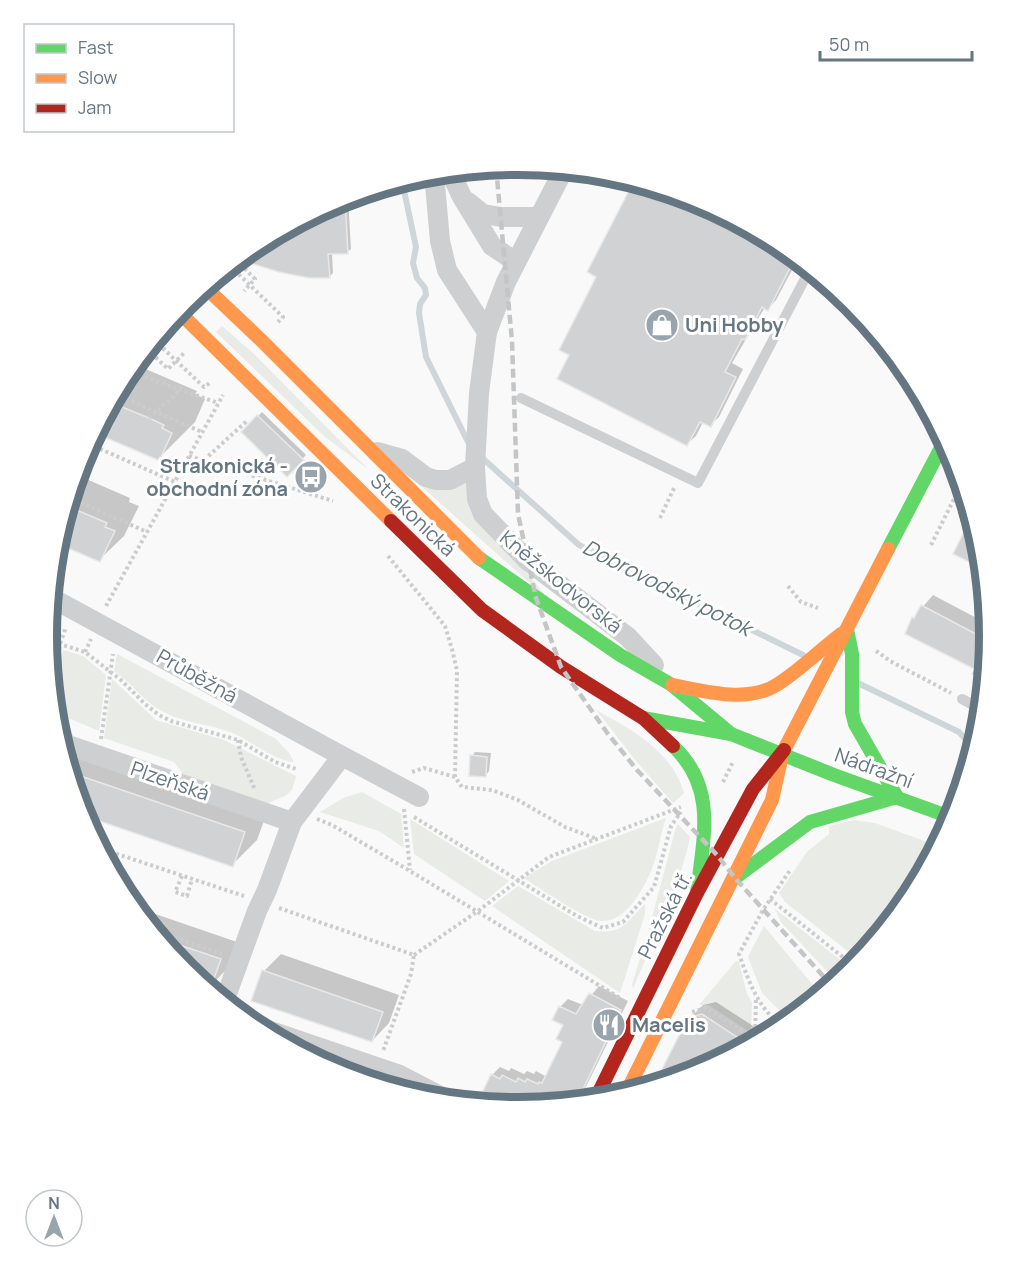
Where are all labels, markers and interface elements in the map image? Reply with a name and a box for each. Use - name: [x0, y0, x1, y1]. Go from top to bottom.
- legend: [24, 24, 234, 132]
- scale bar: [820, 24, 972, 62]
- text: 50 m: [829, 32, 869, 56]
- text: Fast: [78, 35, 113, 59]
- text: Slow: [78, 65, 118, 89]
- text: Jam: [78, 95, 112, 119]
- shop icon: Uni Hobby: [644, 307, 680, 343]
- place label: Uni Hobby: [685, 311, 784, 338]
- place label: Strakonická - obchodní zóna: [146, 452, 288, 502]
- bus stop icon: Strakonická - obchodní zóna: [293, 459, 329, 495]
- street label: Strakonická: [365, 467, 462, 562]
- street label: Kněžskodvorská: [495, 524, 628, 639]
- water label: Dobrovodský potok: [578, 532, 759, 643]
- street label: Průběžná: [152, 642, 242, 709]
- street label: Nádražní: [831, 741, 917, 794]
- street label: Plzeňská: [127, 754, 213, 807]
- street label: Pražská tř.: [631, 866, 698, 963]
- restaurant icon: Macelis: [591, 1007, 627, 1043]
- place label: Macelis: [632, 1011, 706, 1038]
- north arrow: [24, 1188, 84, 1248]
- text: N: [48, 1192, 60, 1214]

